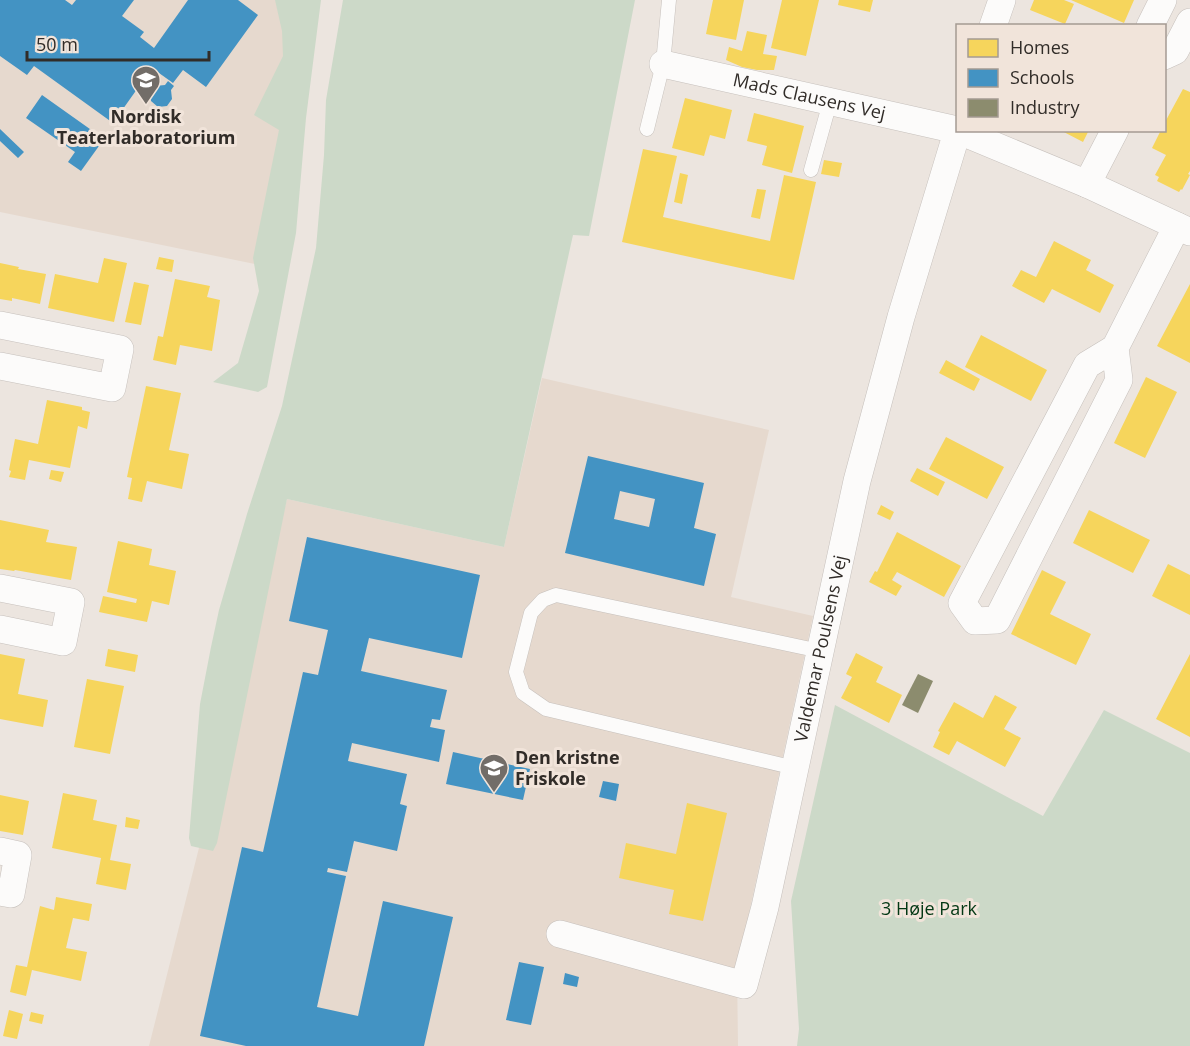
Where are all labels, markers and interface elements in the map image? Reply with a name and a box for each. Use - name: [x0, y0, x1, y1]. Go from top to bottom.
- scale bar: [27, 24, 208, 62]
- legend: [956, 24, 1166, 132]
- text: 50 m: [36, 32, 78, 56]
- text: Homes: [1010, 35, 1069, 59]
- school or university icon: Nordisk Teaterlaboratorium: [130, 64, 162, 106]
- text: Schools: [1010, 65, 1074, 89]
- street label: Mads Clausens Vej: [731, 67, 888, 125]
- text: Industry: [1010, 95, 1080, 119]
- place label: Nordisk Teaterlaboratorium: [57, 104, 235, 149]
- street label: Valdemar Poulsens Vej: [788, 553, 852, 744]
- place label: Den kristne Friskole: [515, 745, 620, 790]
- school or university icon: Den kristne Friskole: [478, 752, 510, 794]
- park label: 3 Høje Park: [881, 896, 978, 920]

